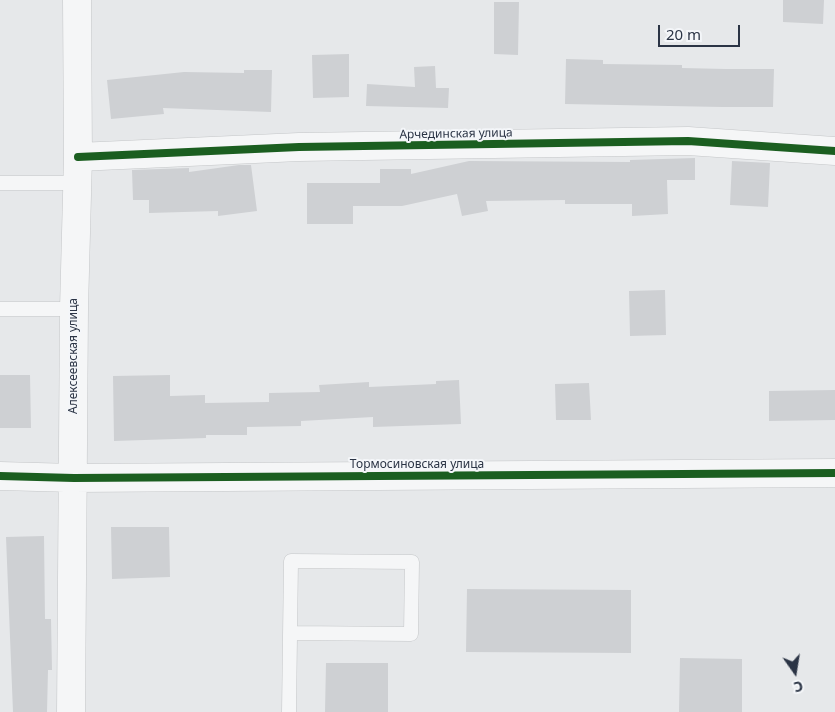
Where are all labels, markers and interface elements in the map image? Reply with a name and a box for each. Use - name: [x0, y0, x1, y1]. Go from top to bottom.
- scale bar: [660, 15, 742, 47]
- text: 20 m: [666, 24, 701, 44]
- street label: Арчединская улица: [399, 126, 513, 142]
- street label: Алексеевская улица: [67, 298, 81, 414]
- street label: Тормосиновская улица: [350, 458, 484, 472]
- north arrow: [770, 647, 820, 697]
- text: С: [792, 677, 805, 697]

